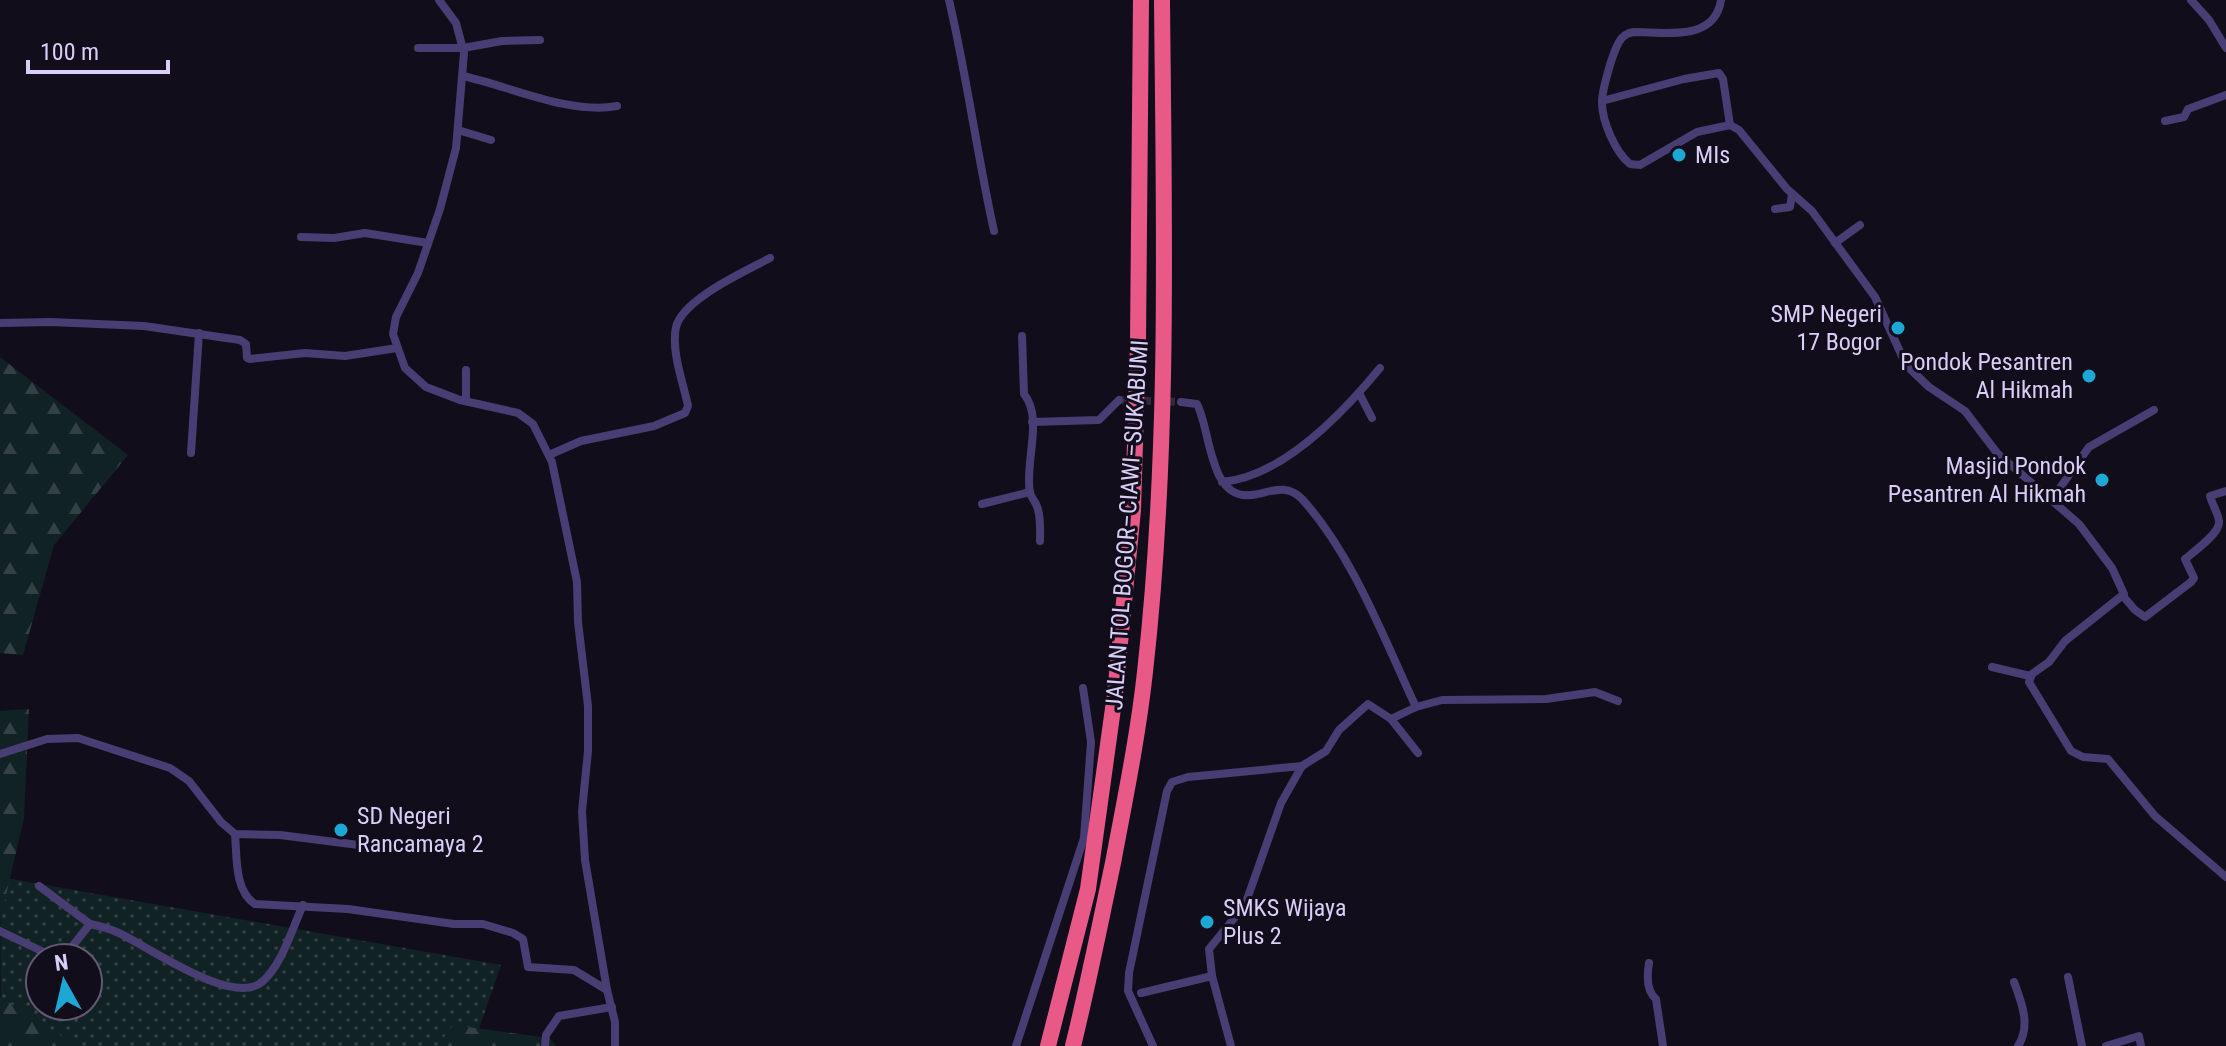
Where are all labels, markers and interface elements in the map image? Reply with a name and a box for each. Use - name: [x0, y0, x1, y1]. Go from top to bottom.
- scale bar: [28, 24, 168, 74]
- text: 100 m: [40, 38, 99, 66]
- place label: MIs: [1695, 141, 1730, 169]
- marker: MIs: [1670, 146, 1688, 164]
- place label: SMP Negeri 17 Bogor: [1771, 300, 1882, 356]
- marker: SMP Negeri 17 Bogor: [1889, 319, 1907, 337]
- street label: JALAN TOL BOGOR–CIAWI–SUKABUMI: [1100, 339, 1154, 711]
- place label: Pondok Pesantren Al Hikmah: [1900, 348, 2073, 404]
- marker: Pondok Pesantren Al Hikmah: [2080, 367, 2098, 385]
- place label: Masjid Pondok Pesantren Al Hikmah: [1888, 452, 2086, 508]
- marker: Masjid Pondok Pesantren Al Hikmah: [2093, 471, 2111, 489]
- place label: SD Negeri Rancamaya 2: [357, 802, 484, 858]
- marker: SD Negeri Rancamaya 2: [332, 821, 350, 839]
- place label: SMKS Wijaya Plus 2: [1223, 894, 1346, 950]
- marker: SMKS Wijaya Plus 2: [1198, 913, 1216, 931]
- north arrow: [24, 942, 104, 1022]
- text: N: [53, 949, 70, 976]

